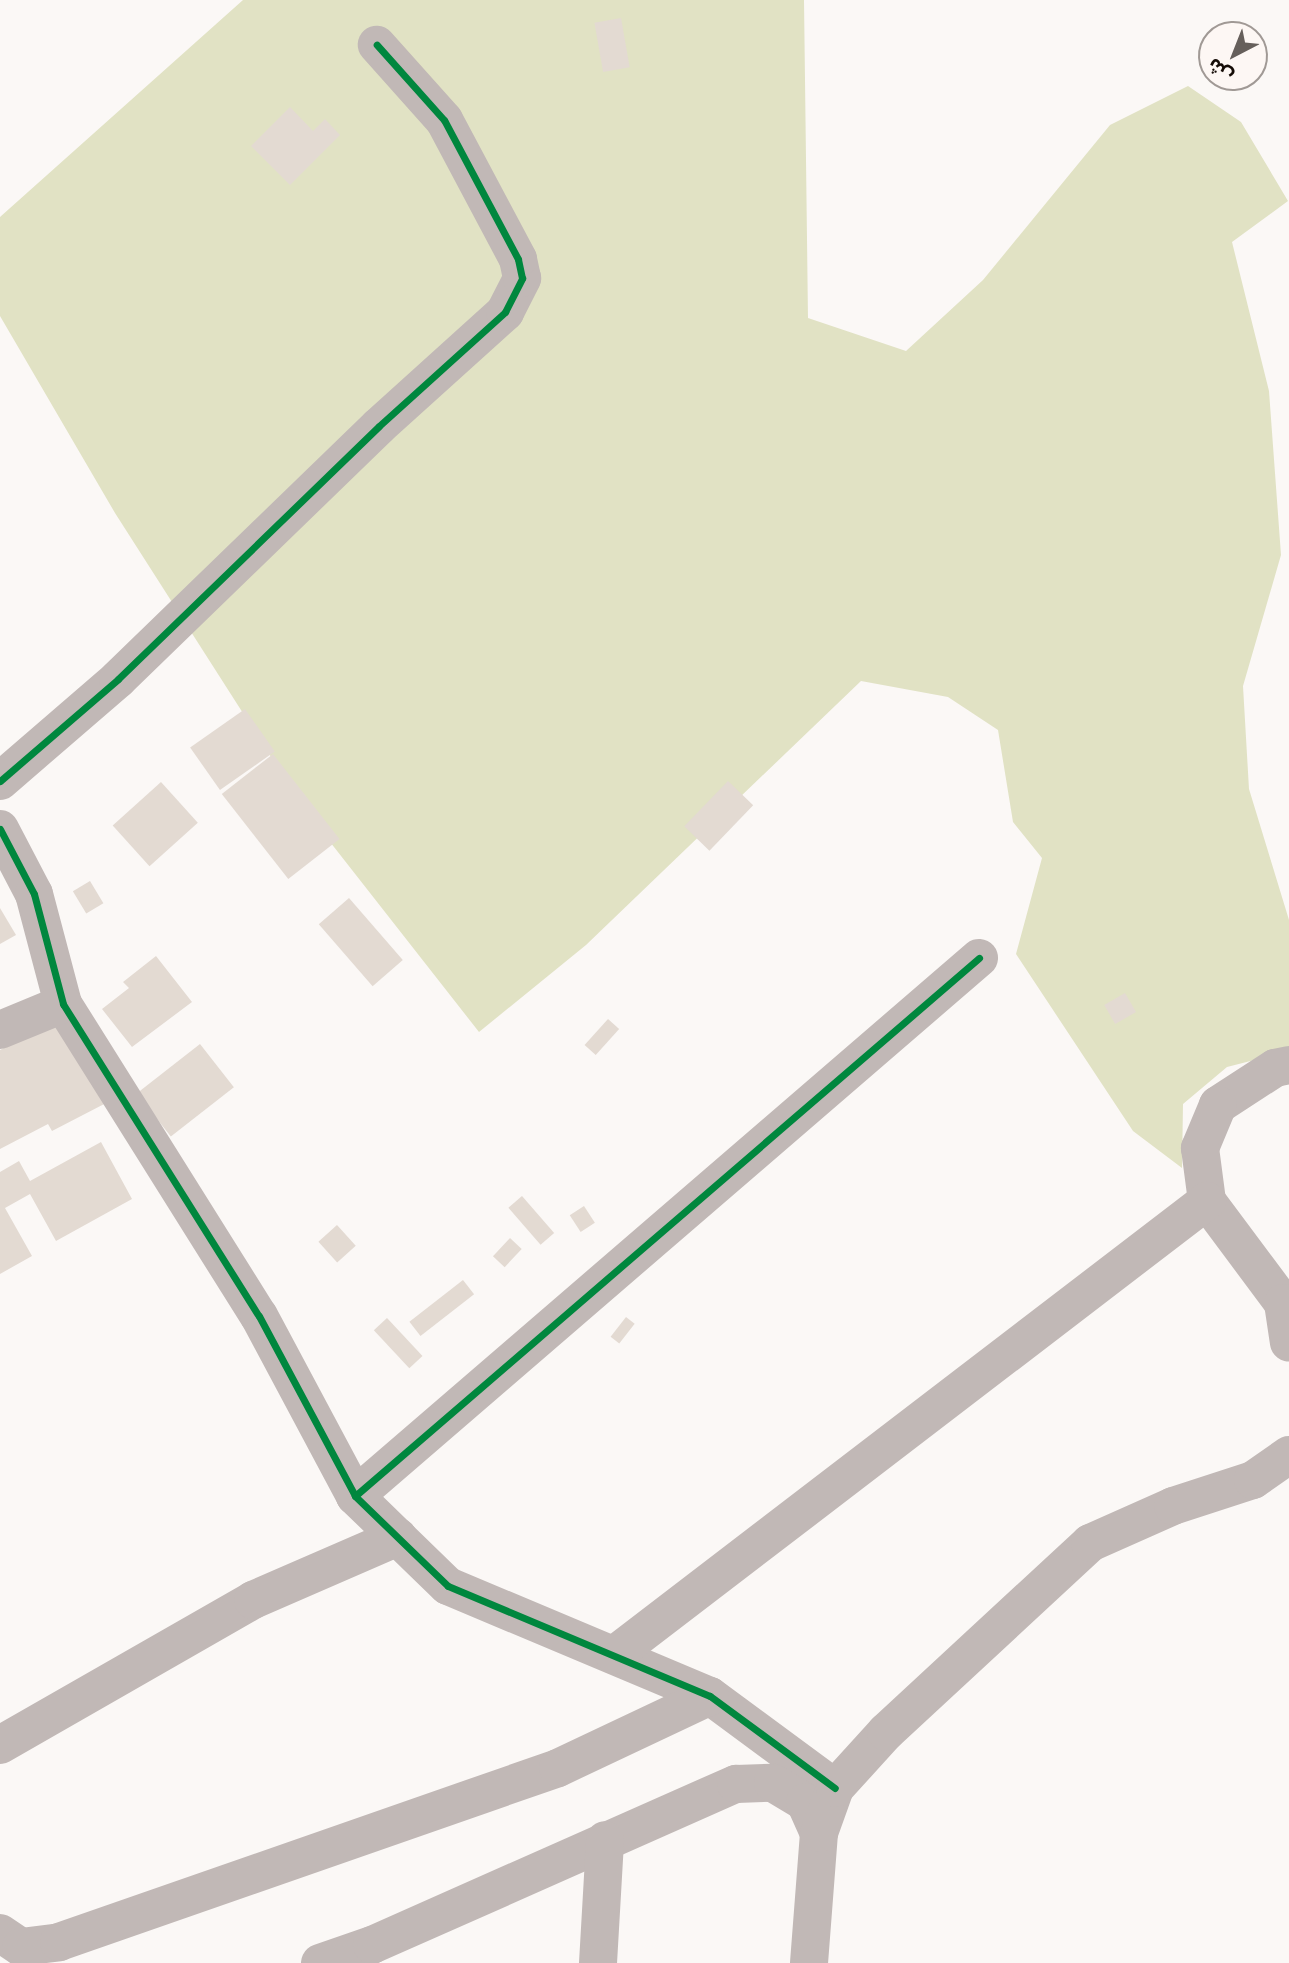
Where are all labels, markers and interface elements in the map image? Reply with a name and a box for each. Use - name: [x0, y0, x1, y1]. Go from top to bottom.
- north arrow: [1198, 21, 1268, 91]
- text: ش: [1203, 53, 1237, 88]

